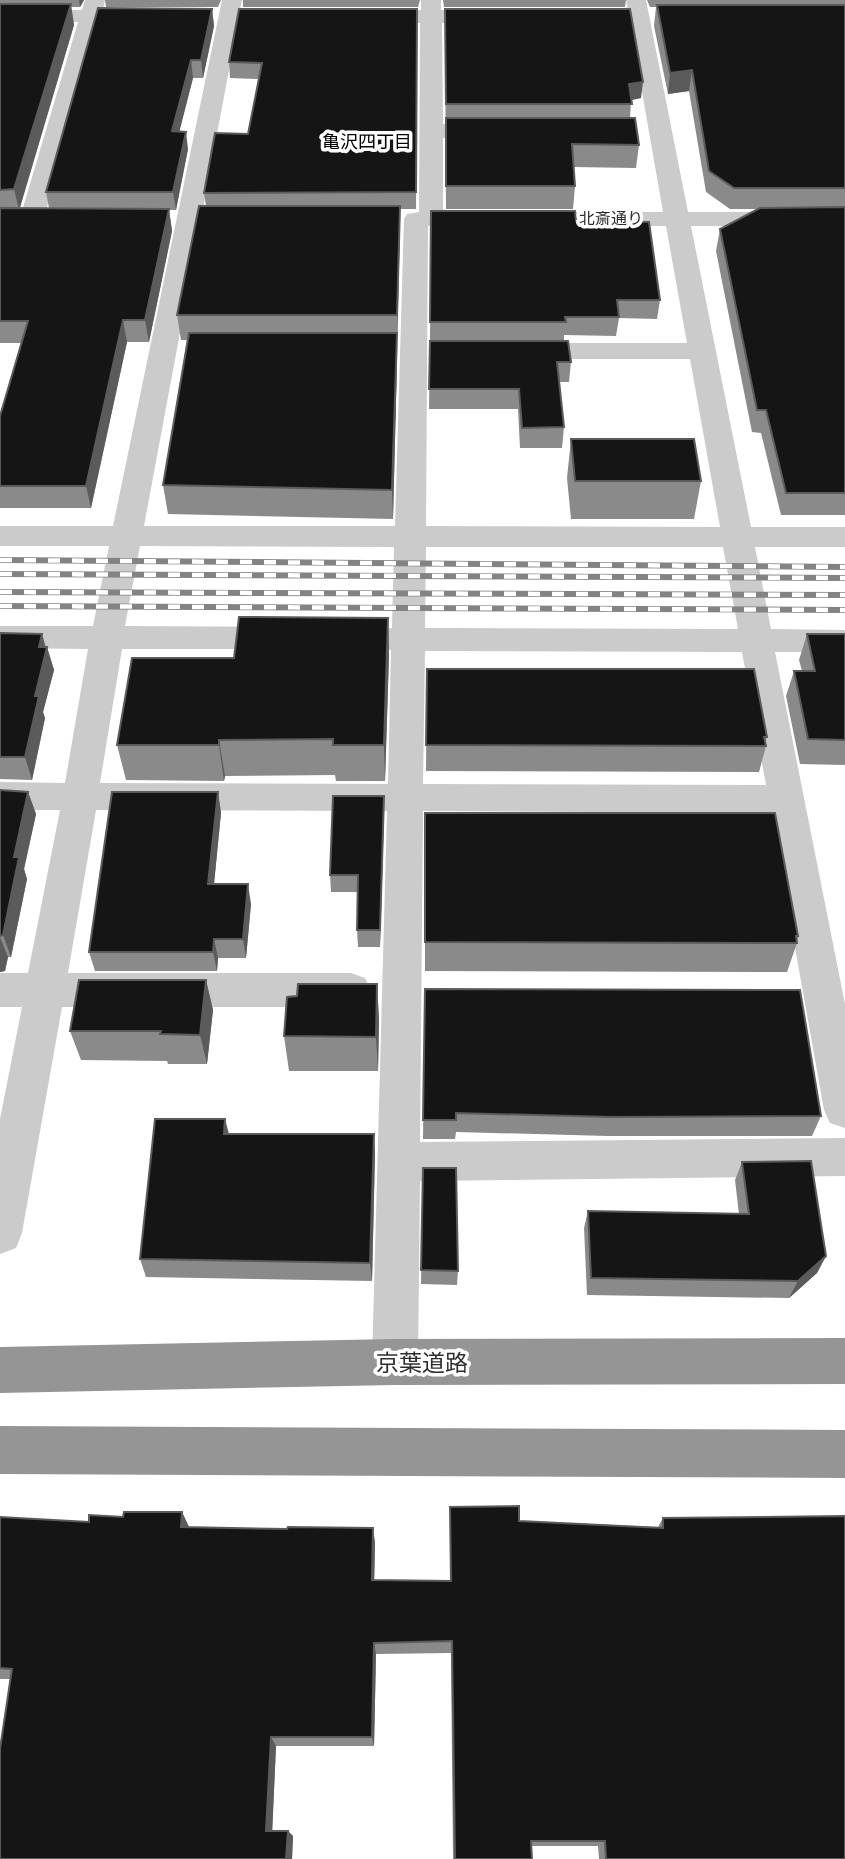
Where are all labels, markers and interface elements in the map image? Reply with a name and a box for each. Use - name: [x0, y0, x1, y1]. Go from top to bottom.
- district label: 亀沢四丁目: [322, 130, 412, 155]
- street label: 北斎通り: [579, 208, 643, 230]
- street label: 京葉道路: [376, 1347, 468, 1380]

